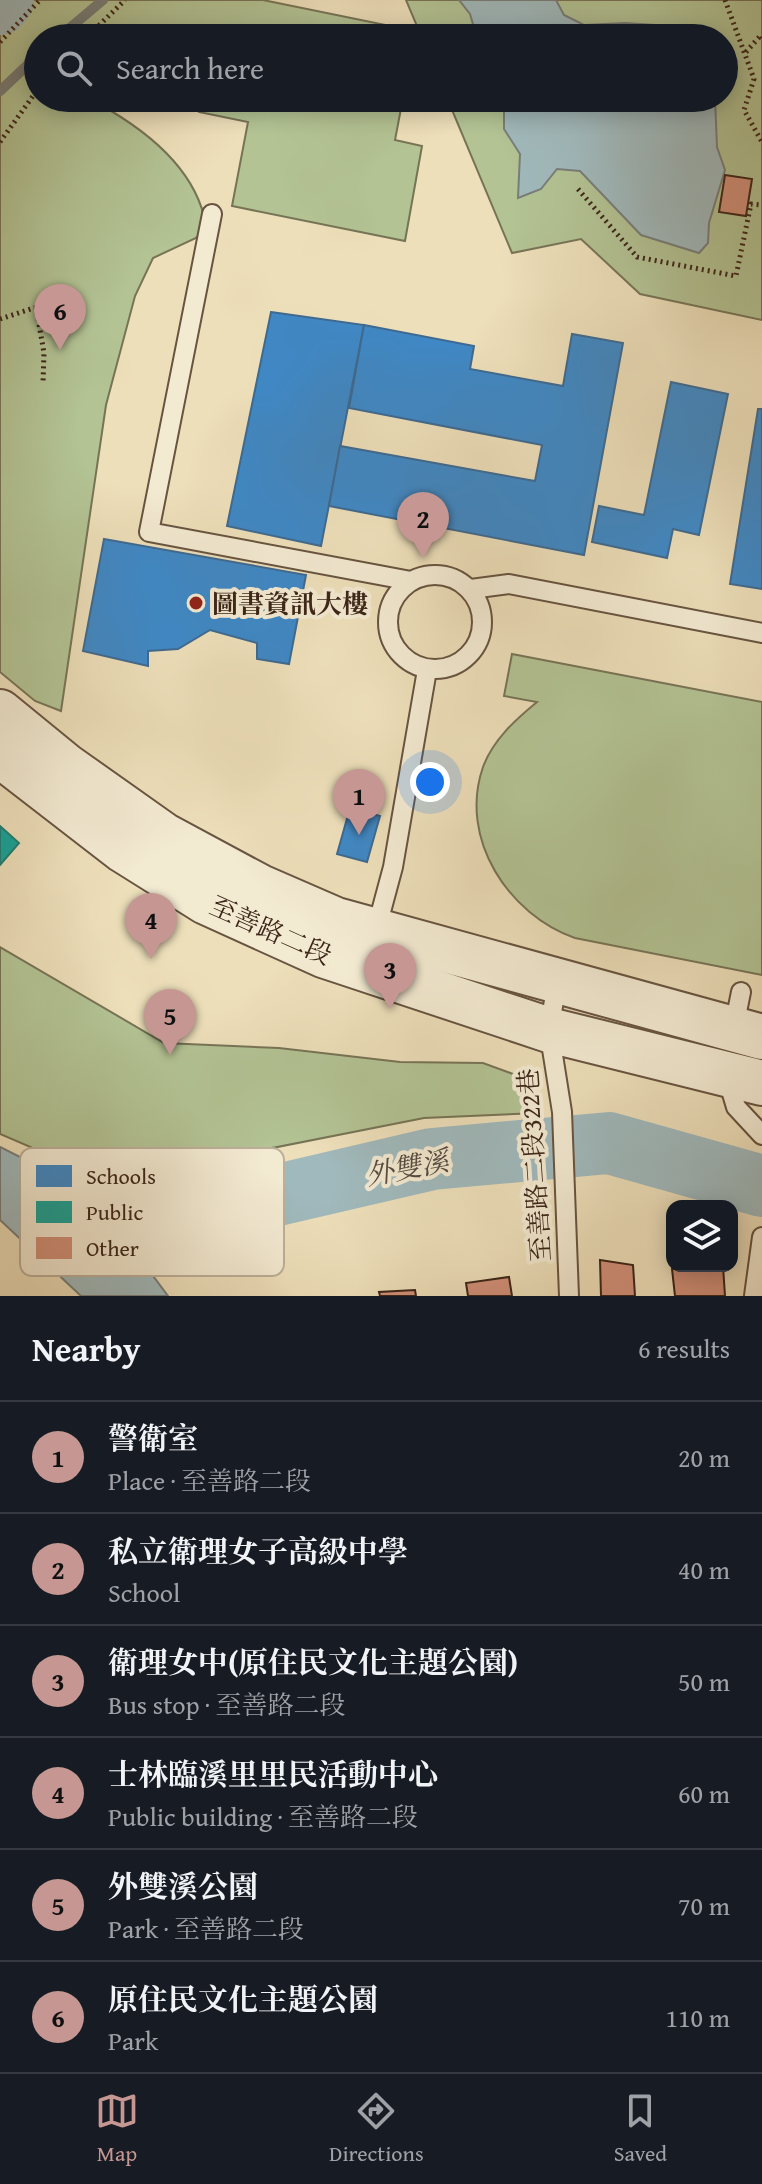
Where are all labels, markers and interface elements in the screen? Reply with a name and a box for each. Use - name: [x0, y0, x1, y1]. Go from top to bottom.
- search box: [24, 24, 738, 112]
- icon: search: [52, 46, 96, 90]
- text: Search here: [116, 46, 264, 90]
- pin: 6: [34, 284, 86, 350]
- pin: 2: [397, 492, 449, 558]
- place label: 圖書資訊大樓: [212, 584, 368, 623]
- marker: 圖書資訊大樓: [187, 594, 205, 612]
- your location: [410, 762, 450, 802]
- pin: 1: [333, 769, 385, 835]
- street label: 至善路二段: [204, 886, 338, 974]
- pin: 4: [125, 893, 177, 959]
- pin: 3: [364, 943, 416, 1009]
- pin: 5: [144, 989, 196, 1055]
- street label: 至善路二段322巷: [508, 1067, 560, 1263]
- water label: 外雙溪: [362, 1138, 455, 1195]
- legend: [20, 1148, 284, 1276]
- text: Schools: [86, 1160, 156, 1192]
- text: Public: [86, 1196, 143, 1228]
- map controls: [666, 1200, 738, 1272]
- button: layers: [666, 1200, 738, 1272]
- text: Other: [86, 1232, 139, 1264]
- text: Nearby: [32, 1324, 141, 1373]
- text: 6 results: [638, 1329, 730, 1368]
- text: 警衛室: [108, 1416, 198, 1460]
- text: 1: [51, 1438, 65, 1477]
- text: 20 m: [678, 1438, 730, 1477]
- text: Place · 至善路二段: [108, 1461, 311, 1500]
- text: 私立衛理女子高級中學: [108, 1529, 408, 1573]
- text: 2: [51, 1550, 65, 1589]
- text: 40 m: [678, 1550, 730, 1589]
- text: School: [108, 1573, 180, 1612]
- text: 衛理女中(原住民文化主題公園): [108, 1640, 518, 1684]
- text: 3: [51, 1662, 65, 1701]
- text: 50 m: [678, 1662, 730, 1701]
- text: Bus stop · 至善路二段: [108, 1685, 345, 1724]
- text: 士林臨溪里里民活動中心: [108, 1752, 438, 1796]
- text: 4: [51, 1774, 65, 1813]
- text: 60 m: [678, 1774, 730, 1813]
- text: Public building · 至善路二段: [108, 1797, 418, 1836]
- text: 外雙溪公園: [108, 1864, 258, 1908]
- text: 5: [51, 1886, 65, 1925]
- text: 70 m: [678, 1886, 730, 1925]
- text: Park · 至善路二段: [108, 1909, 304, 1948]
- text: 原住民文化主題公園: [108, 1977, 378, 2021]
- text: 6: [51, 1998, 65, 2037]
- text: 110 m: [665, 1998, 730, 2037]
- text: Park: [108, 2021, 158, 2060]
- tab: Map: [95, 2089, 139, 2169]
- tab: Directions: [329, 2089, 424, 2169]
- tab: Saved: [614, 2089, 667, 2169]

